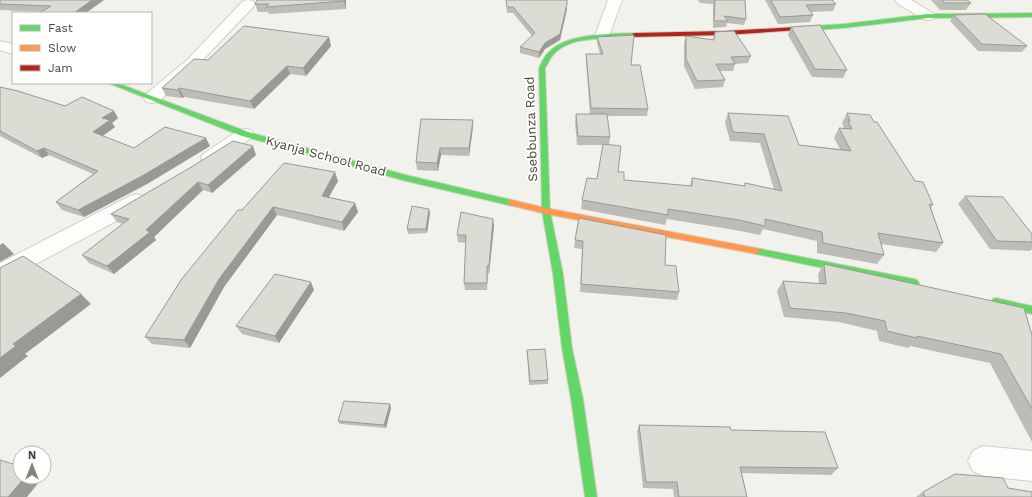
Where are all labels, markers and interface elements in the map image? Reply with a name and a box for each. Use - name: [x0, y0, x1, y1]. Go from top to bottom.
- legend: [12, 12, 152, 84]
- text: Fast: [48, 21, 73, 35]
- text: Slow: [48, 41, 76, 55]
- text: Jam: [48, 61, 73, 75]
- street label: Ssebbunza Road: [522, 76, 540, 182]
- street label: Kyanja School Road: [264, 133, 388, 179]
- north arrow: [12, 445, 52, 485]
- text: N: [28, 449, 36, 462]

